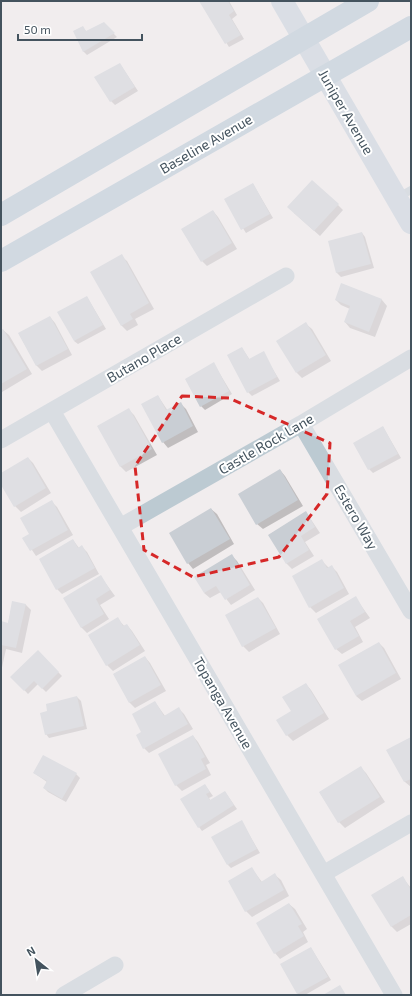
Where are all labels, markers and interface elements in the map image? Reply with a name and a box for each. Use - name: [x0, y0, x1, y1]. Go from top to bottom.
- scale bar: [18, 16, 142, 42]
- text: 50 m: [24, 22, 51, 36]
- street label: Juniper Avenue: [315, 66, 378, 157]
- street label: Baseline Avenue: [156, 110, 255, 177]
- street label: Butano Place: [103, 329, 184, 386]
- street label: Castle Rock Lane: [215, 409, 316, 478]
- street label: Estero Way: [331, 481, 382, 553]
- street label: Topanga Avenue: [190, 654, 257, 752]
- north arrow: [16, 940, 56, 980]
- text: N: [24, 943, 37, 959]

